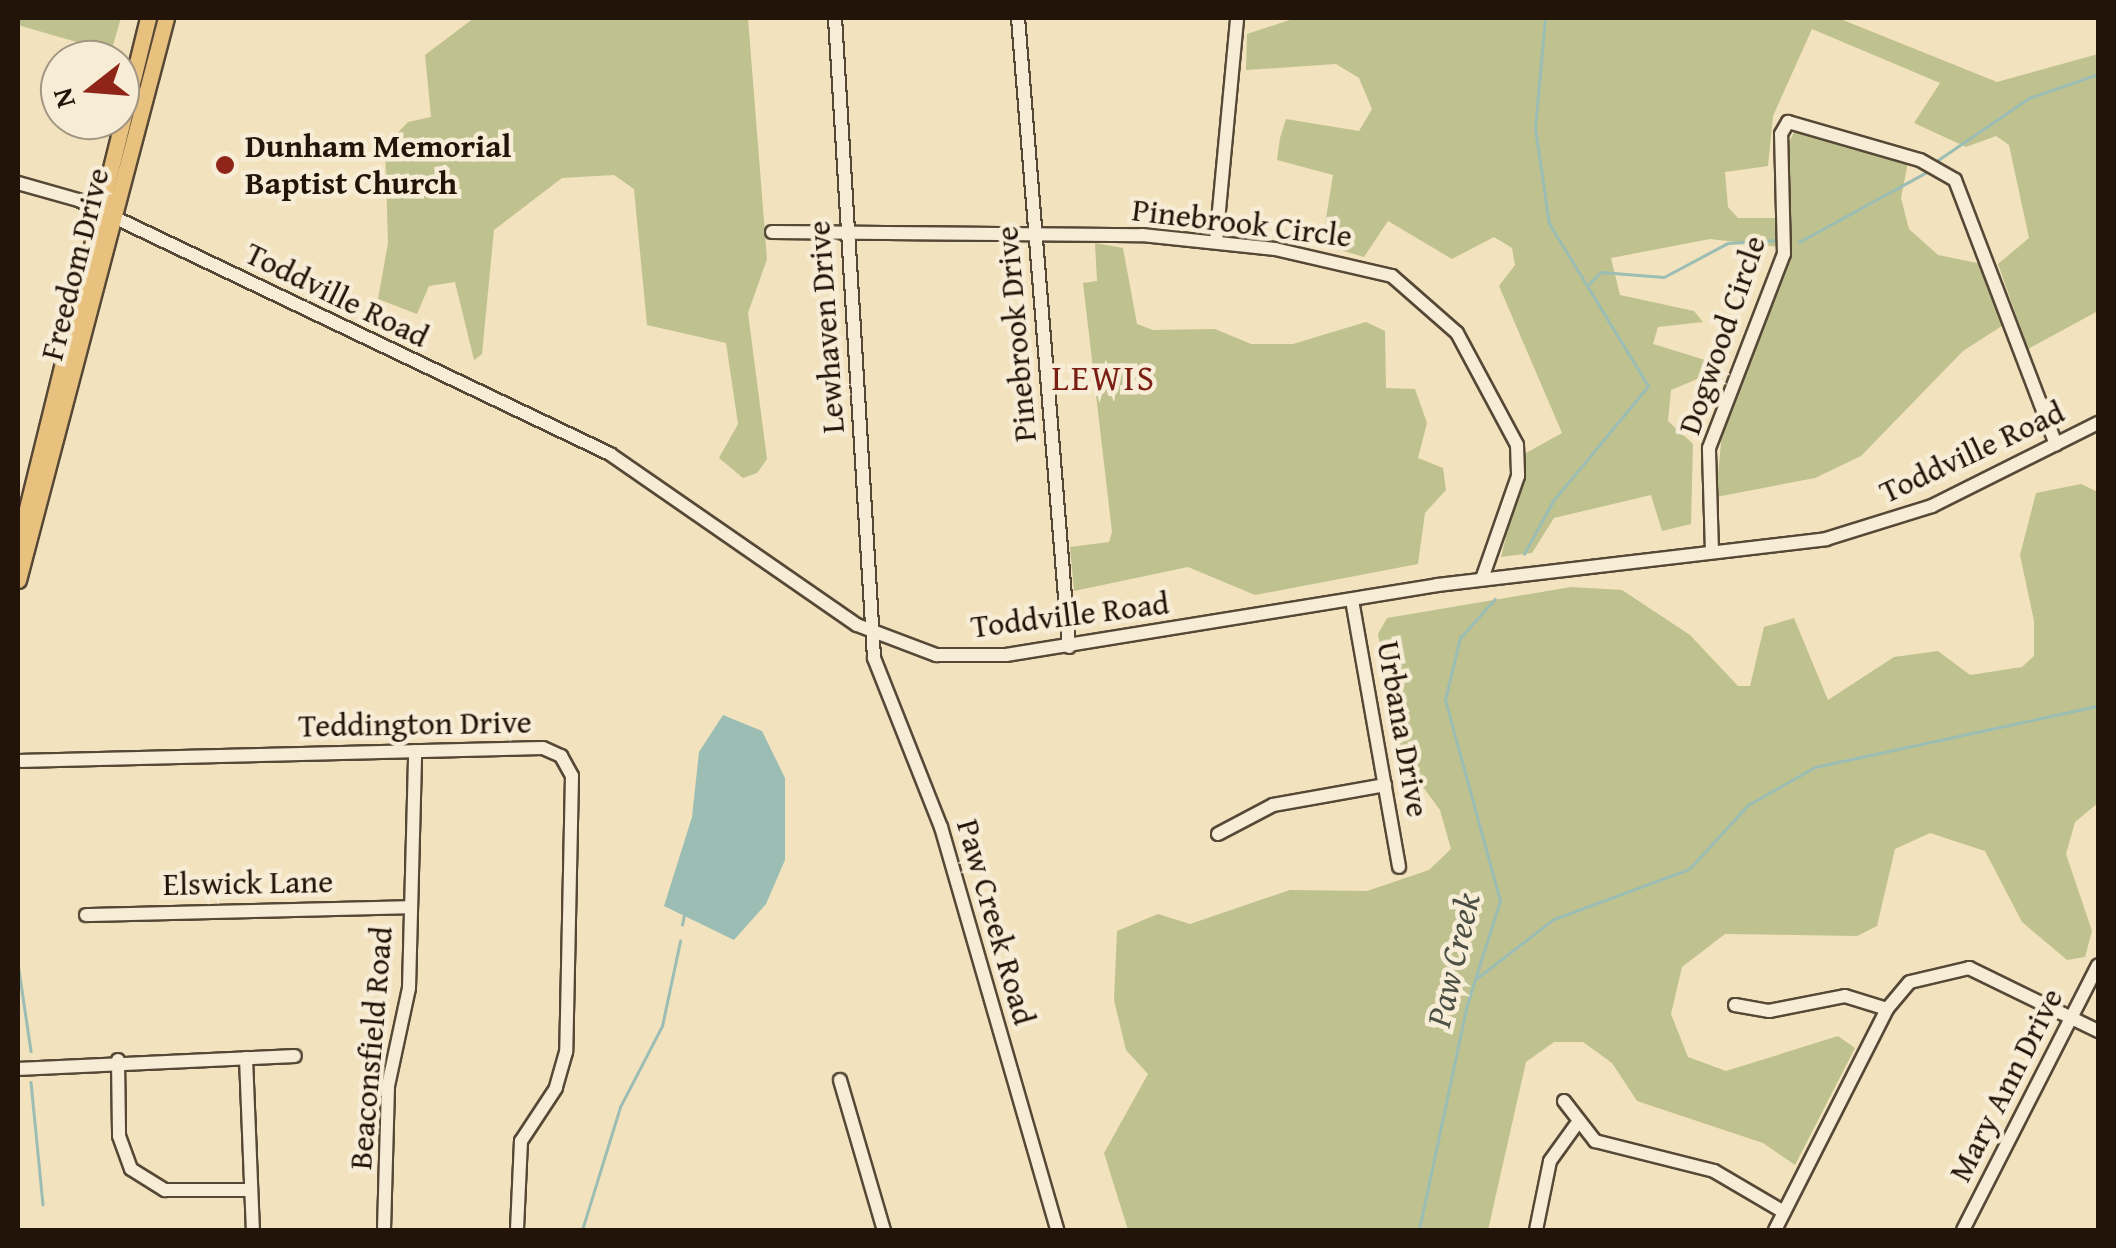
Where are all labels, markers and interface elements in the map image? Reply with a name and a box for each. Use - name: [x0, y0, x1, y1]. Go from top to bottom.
- north arrow: [40, 40, 140, 140]
- text: N: [40, 83, 85, 113]
- place label: Dunham Memorial Baptist Church: [245, 128, 512, 203]
- marker: Dunham Memorial Baptist Church: [214, 154, 236, 176]
- street label: Freedom Drive: [33, 164, 117, 364]
- street label: Pinebrook Circle: [1130, 190, 1354, 256]
- street label: Lewhaven Drive: [799, 219, 853, 435]
- street label: Pinebrook Drive: [987, 225, 1045, 443]
- street label: Dogwood Circle: [1670, 231, 1774, 439]
- street label: Toddville Road: [239, 234, 435, 356]
- district label: LEWIS: [1052, 357, 1156, 399]
- street label: Toddville Road: [1874, 393, 2070, 511]
- street label: Toddville Road: [969, 584, 1171, 646]
- street label: Urbana Drive: [1369, 638, 1437, 820]
- street label: Teddington Drive: [298, 703, 532, 745]
- street label: Paw Creek Road: [948, 815, 1044, 1029]
- street label: Elswick Lane: [163, 862, 333, 904]
- water label: Paw Creek: [1417, 889, 1489, 1031]
- street label: Beaconsfield Road: [341, 925, 401, 1171]
- street label: Mary Ann Drive: [1941, 982, 2071, 1188]

